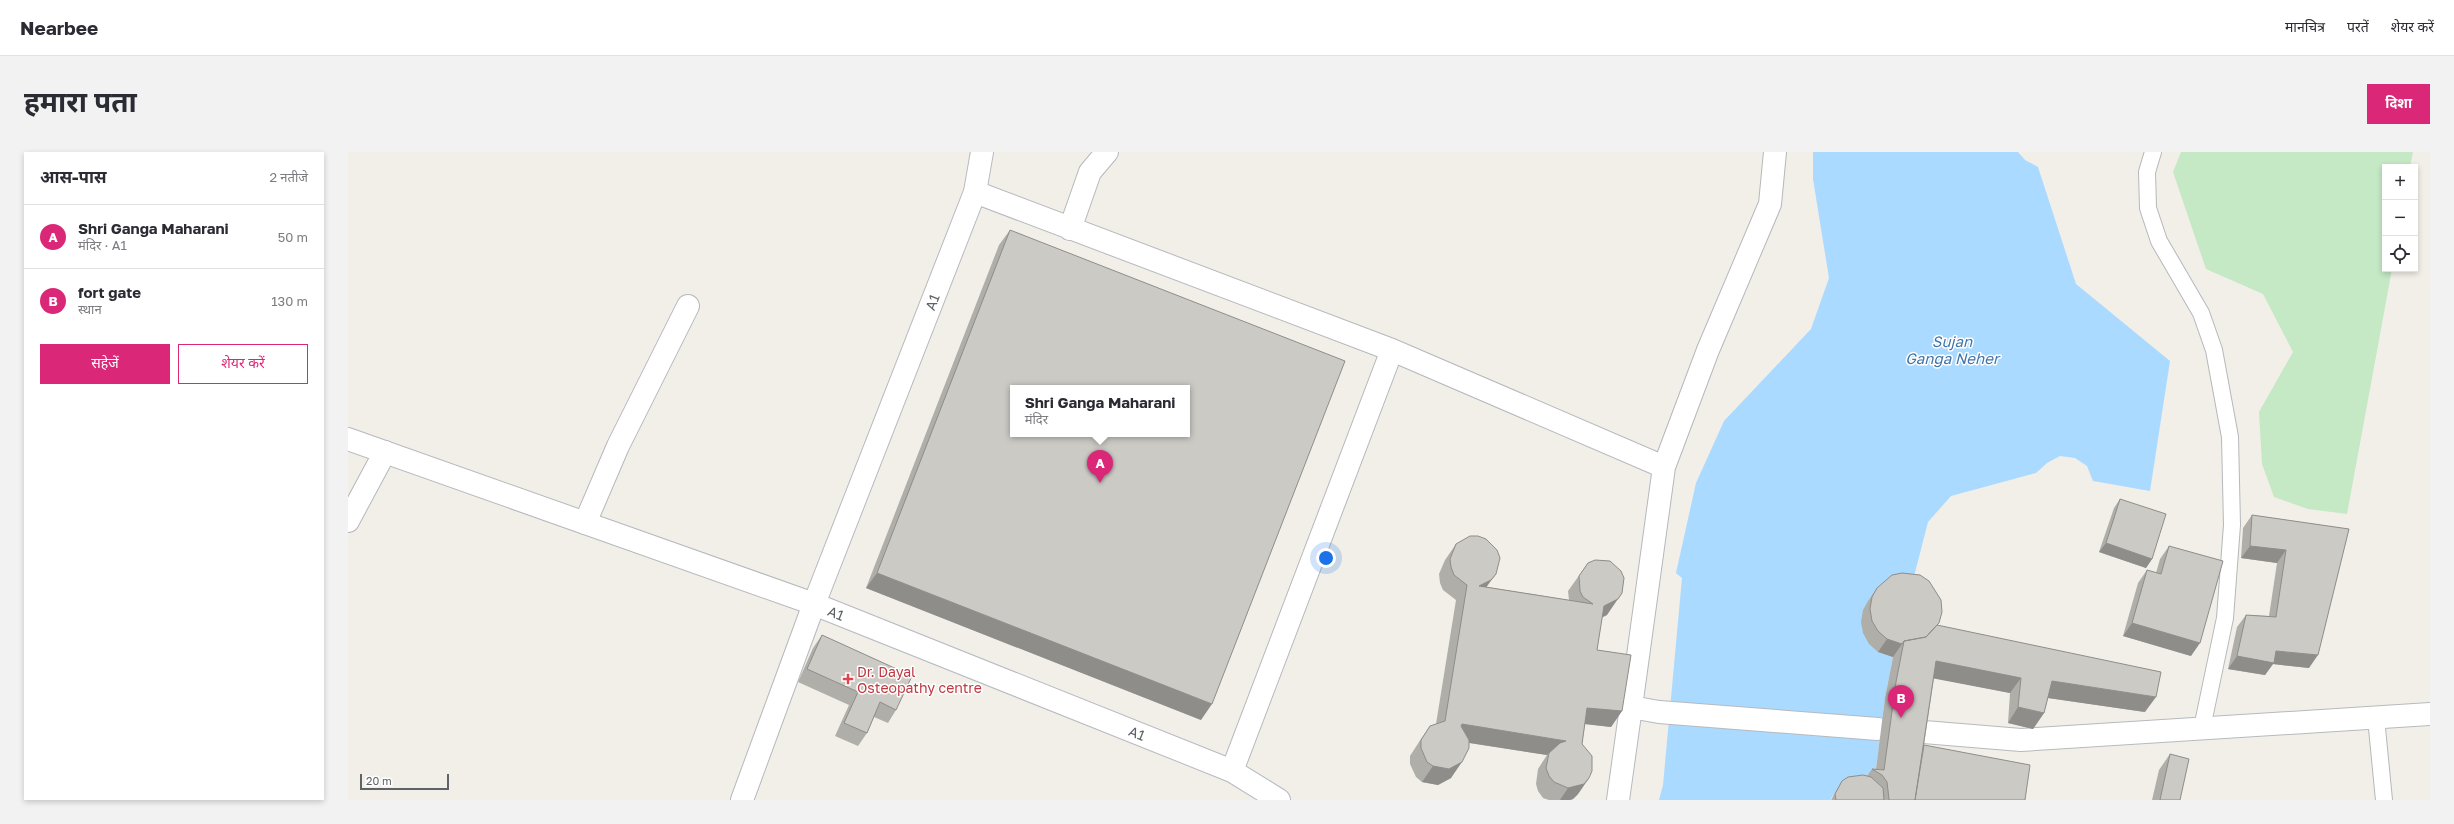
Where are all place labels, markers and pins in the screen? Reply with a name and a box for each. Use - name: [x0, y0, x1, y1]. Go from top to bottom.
- pin: A: [1087, 450, 1113, 483]
- place label: Dr. Dayal Osteopathy centre: [857, 663, 982, 696]
- marker: Dr. Dayal Osteopathy centre: [842, 673, 854, 685]
- pin: B: [1888, 685, 1914, 718]

